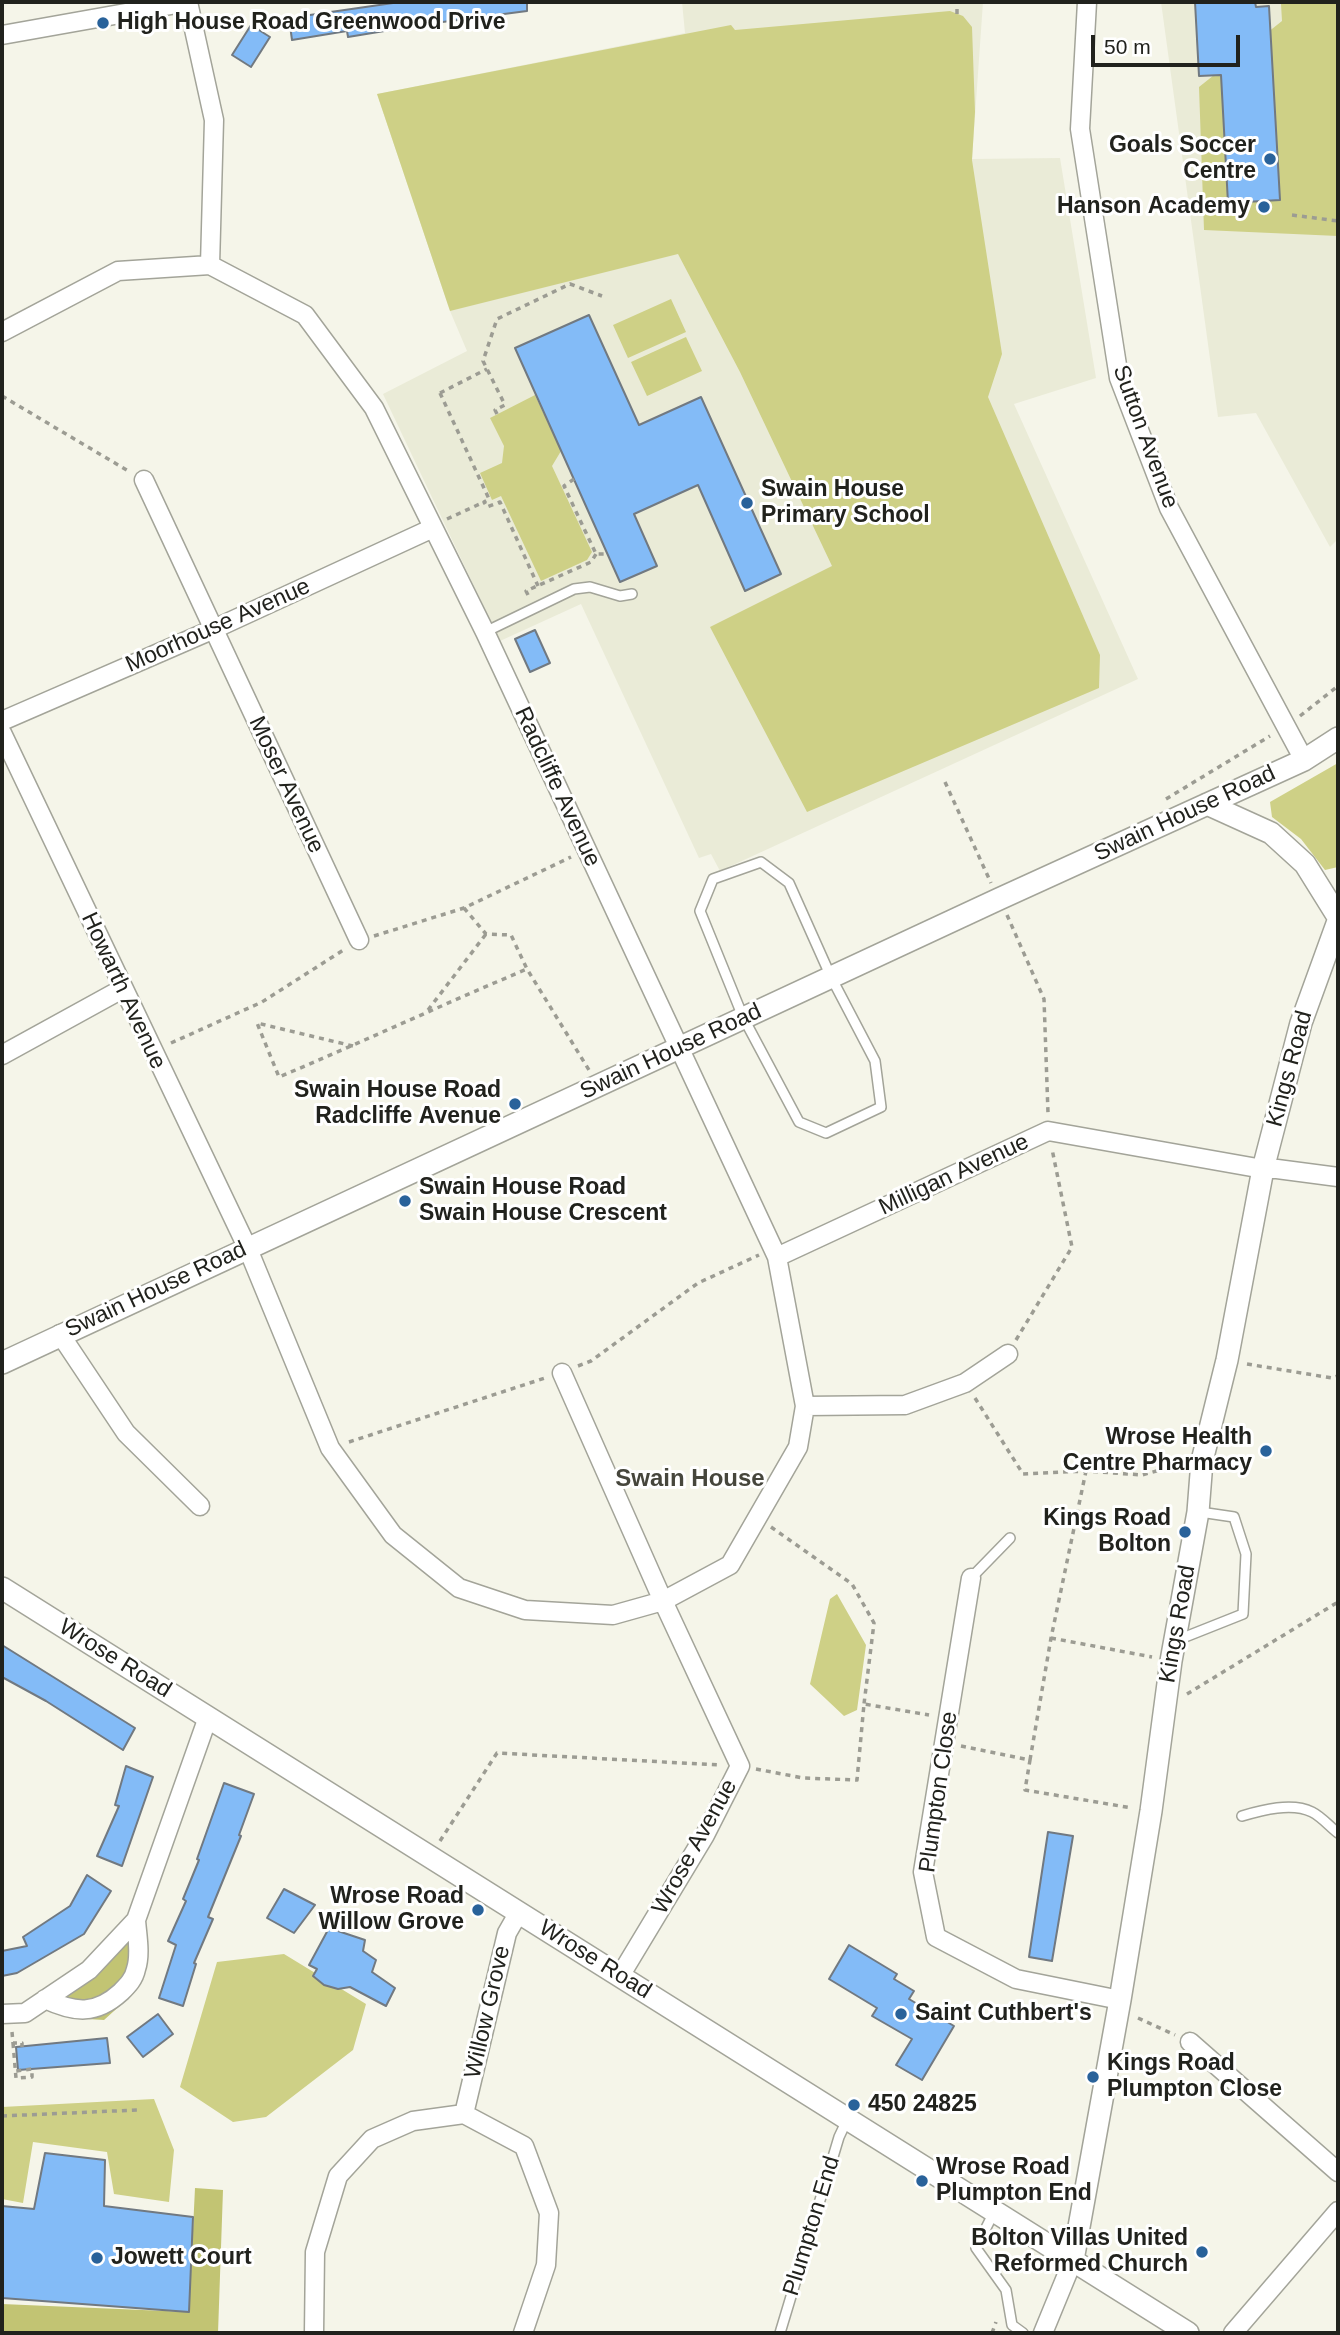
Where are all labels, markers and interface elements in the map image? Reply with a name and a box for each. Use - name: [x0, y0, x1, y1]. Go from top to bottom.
- place label: High House Road Greenwood Drive: [117, 9, 505, 37]
- marker: High House Road Greenwood Drive: [95, 15, 111, 31]
- scale bar: [1095, 21, 1244, 65]
- text: 50 m: [1104, 35, 1151, 58]
- place label: Goals Soccer Centre: [1109, 132, 1256, 186]
- marker: Goals Soccer Centre: [1262, 151, 1278, 167]
- place label: Hanson Academy: [1057, 193, 1250, 221]
- marker: Hanson Academy: [1256, 199, 1272, 215]
- street label: Sutton Avenue: [1106, 362, 1184, 512]
- place label: Swain House Primary School: [761, 476, 930, 530]
- marker: Swain House Primary School: [739, 495, 755, 511]
- street label: Moorhouse Avenue: [121, 573, 315, 679]
- street label: Radcliffe Avenue: [508, 703, 606, 871]
- street label: Moser Avenue: [242, 712, 330, 858]
- street label: Swain House Road: [1090, 760, 1280, 868]
- street label: Howarth Avenue: [75, 908, 171, 1074]
- street label: Swain House Road: [576, 998, 766, 1106]
- street label: Kings Road: [1261, 1008, 1319, 1130]
- place label: Swain House Road Radcliffe Avenue: [294, 1077, 501, 1131]
- marker: Swain House Road Radcliffe Avenue: [507, 1096, 523, 1112]
- street label: Milligan Avenue: [875, 1128, 1033, 1222]
- place label: Swain House Road Swain House Crescent: [419, 1174, 667, 1228]
- marker: Swain House Road Swain House Crescent: [397, 1193, 413, 1209]
- street label: Swain House Road: [61, 1236, 251, 1344]
- place label: Wrose Health Centre Pharmacy: [1063, 1424, 1252, 1478]
- marker: Wrose Health Centre Pharmacy: [1258, 1443, 1274, 1459]
- district label: Swain House: [615, 1465, 765, 1493]
- place label: Kings Road Bolton: [1043, 1505, 1171, 1559]
- marker: Kings Road Bolton: [1177, 1524, 1193, 1540]
- street label: Kings Road: [1154, 1563, 1202, 1685]
- street label: Wrose Road: [54, 1614, 176, 1704]
- street label: Plumpton Close: [914, 1710, 964, 1874]
- street label: Wrose Avenue: [647, 1775, 743, 1919]
- place label: Wrose Road Willow Grove: [319, 1883, 464, 1937]
- marker: Wrose Road Willow Grove: [470, 1902, 486, 1918]
- street label: Wrose Road: [534, 1915, 656, 2005]
- street label: Willow Grove: [459, 1943, 517, 2081]
- place label: Saint Cuthbert's: [915, 2000, 1092, 2028]
- marker: Saint Cuthbert's: [893, 2006, 909, 2022]
- place label: Kings Road Plumpton Close: [1107, 2050, 1282, 2104]
- marker: Kings Road Plumpton Close: [1085, 2069, 1101, 2085]
- place label: 450 24825: [868, 2091, 977, 2119]
- marker: 450 24825: [846, 2097, 862, 2113]
- street label: Plumpton End: [778, 2153, 846, 2299]
- place label: Wrose Road Plumpton End: [936, 2154, 1092, 2208]
- marker: Wrose Road Plumpton End: [914, 2173, 930, 2189]
- place label: Bolton Villas United Reformed Church: [971, 2225, 1188, 2279]
- place label: Jowett Court: [111, 2244, 252, 2272]
- marker: Bolton Villas United Reformed Church: [1194, 2244, 1210, 2260]
- marker: Jowett Court: [89, 2250, 105, 2266]

